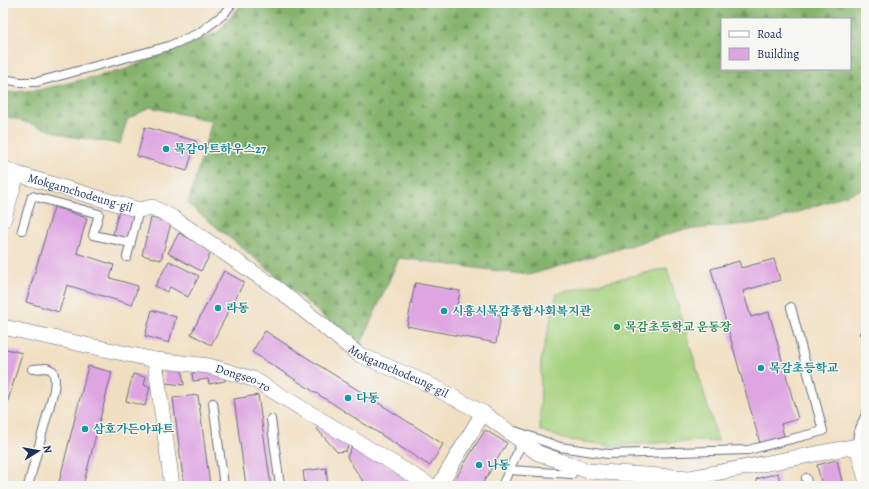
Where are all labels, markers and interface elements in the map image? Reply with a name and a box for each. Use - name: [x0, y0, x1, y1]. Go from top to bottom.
- legend: [721, 18, 851, 70]
- text: Road: [757, 26, 783, 42]
- text: Building: [757, 46, 799, 62]
- place label: 목감아트하우스27: [174, 141, 267, 157]
- marker: 목감아트하우스27: [161, 144, 171, 154]
- street label: Mokgamchodeung-gil: [26, 170, 135, 216]
- place label: 라동: [226, 300, 250, 316]
- marker: 라동: [213, 303, 223, 313]
- place label: 시흥시목감종합사회복지관: [452, 303, 592, 319]
- marker: 시흥시목감종합사회복지관: [439, 306, 449, 316]
- place label: 목감초등학교 운동장: [625, 319, 732, 335]
- marker: 목감초등학교 운동장: [612, 322, 622, 332]
- street label: Mokgamchodeung-gil: [345, 341, 451, 401]
- street label: Dongseo-ro: [213, 360, 274, 396]
- place label: 목감초등학교: [769, 360, 839, 376]
- marker: 목감초등학교: [756, 363, 766, 373]
- place label: 다동: [356, 390, 380, 406]
- marker: 다동: [343, 393, 353, 403]
- place label: 삼호가든아파트: [93, 421, 175, 437]
- marker: 삼호가든아파트: [80, 424, 90, 434]
- north arrow: [18, 431, 58, 471]
- text: N: [39, 444, 55, 455]
- place label: 나동: [487, 457, 511, 473]
- marker: 나동: [474, 460, 484, 470]

